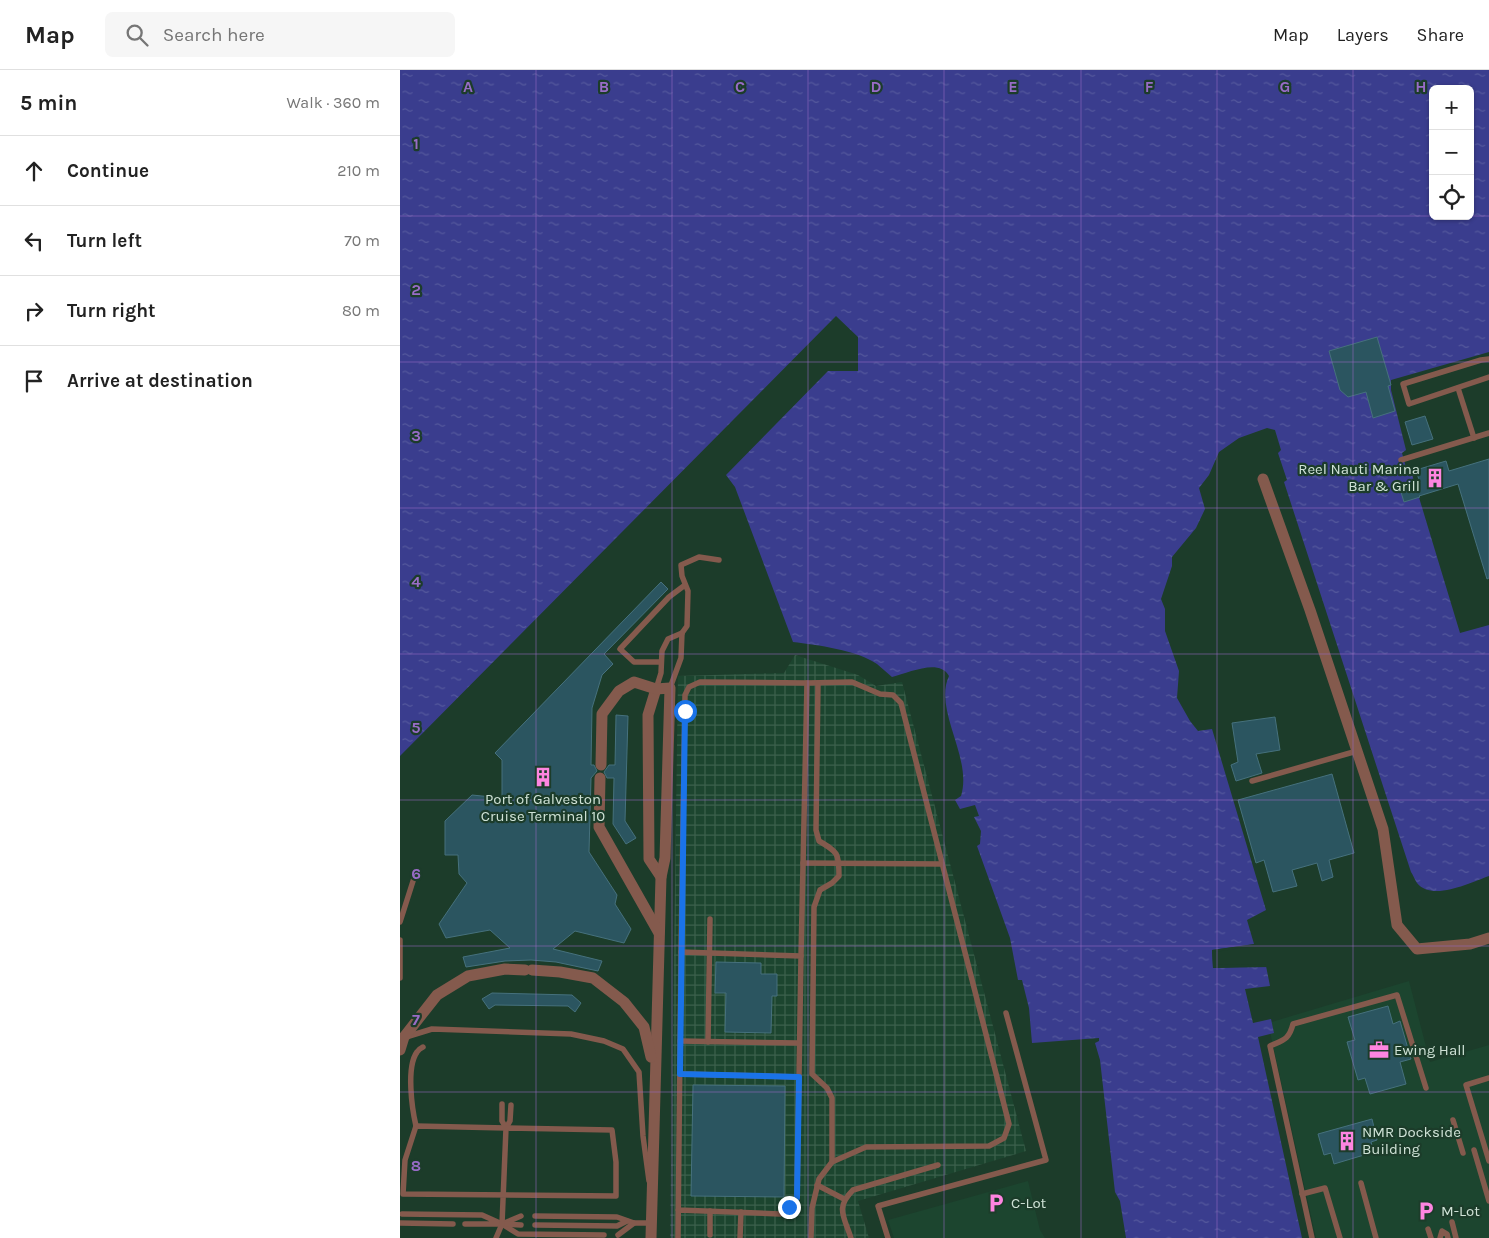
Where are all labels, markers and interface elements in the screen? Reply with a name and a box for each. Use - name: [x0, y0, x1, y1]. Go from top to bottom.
- search box: [105, 12, 455, 57]
- text: Map: [25, 21, 75, 49]
- icon: search: [123, 21, 151, 49]
- text: Search here: [163, 24, 265, 46]
- text: Map: [1273, 24, 1309, 46]
- text: Layers: [1337, 24, 1389, 46]
- text: Share: [1417, 24, 1464, 46]
- text: A: [463, 77, 473, 96]
- text: B: [599, 77, 609, 96]
- text: C: [735, 77, 745, 96]
- text: D: [871, 77, 882, 96]
- text: E: [1008, 77, 1018, 96]
- text: F: [1145, 77, 1154, 96]
- text: G: [1280, 77, 1290, 96]
- text: H: [1415, 77, 1427, 96]
- map controls: [1429, 85, 1474, 220]
- button: +: [1429, 85, 1474, 130]
- text: 5 min: [20, 91, 77, 115]
- text: Walk · 360 m: [287, 93, 380, 112]
- button: −: [1429, 130, 1474, 175]
- text: 1: [413, 134, 419, 153]
- icon: ahead: [20, 157, 48, 185]
- text: Continue: [67, 160, 149, 182]
- text: 210 m: [337, 161, 380, 180]
- button: locate: [1429, 175, 1474, 220]
- icon: left: [20, 227, 48, 255]
- text: Turn left: [67, 230, 142, 252]
- text: 70 m: [344, 231, 380, 250]
- text: 2: [411, 280, 421, 299]
- icon: right: [20, 297, 48, 325]
- text: Turn right: [67, 300, 156, 322]
- text: 80 m: [342, 301, 380, 320]
- icon: arrive: [20, 367, 48, 395]
- text: Arrive at destination: [67, 370, 253, 392]
- text: 3: [411, 426, 421, 445]
- place label: Reel Nauti Marina Bar & Grill: [1298, 460, 1420, 495]
- building icon: Reel Nauti Marina Bar & Grill: [1424, 467, 1446, 489]
- text: 4: [411, 572, 421, 591]
- route start: [674, 700, 697, 723]
- text: 5: [411, 718, 421, 737]
- building icon: Port of Galveston Cruise Terminal 10: [532, 766, 554, 788]
- place label: Port of Galveston Cruise Terminal 10: [481, 790, 605, 825]
- text: 6: [411, 864, 421, 883]
- text: 7: [412, 1010, 420, 1029]
- office icon: Ewing Hall: [1368, 1039, 1390, 1061]
- place label: Ewing Hall: [1394, 1041, 1466, 1059]
- place label: NMR Dockside Building: [1362, 1123, 1461, 1158]
- building icon: NMR Dockside Building: [1336, 1130, 1358, 1152]
- text: 8: [411, 1156, 421, 1175]
- parking icon: C-Lot: [985, 1192, 1007, 1214]
- place label: C-Lot: [1011, 1194, 1047, 1212]
- route end: [778, 1196, 801, 1219]
- parking icon: M-Lot: [1415, 1200, 1437, 1222]
- place label: M-Lot: [1441, 1202, 1480, 1220]

